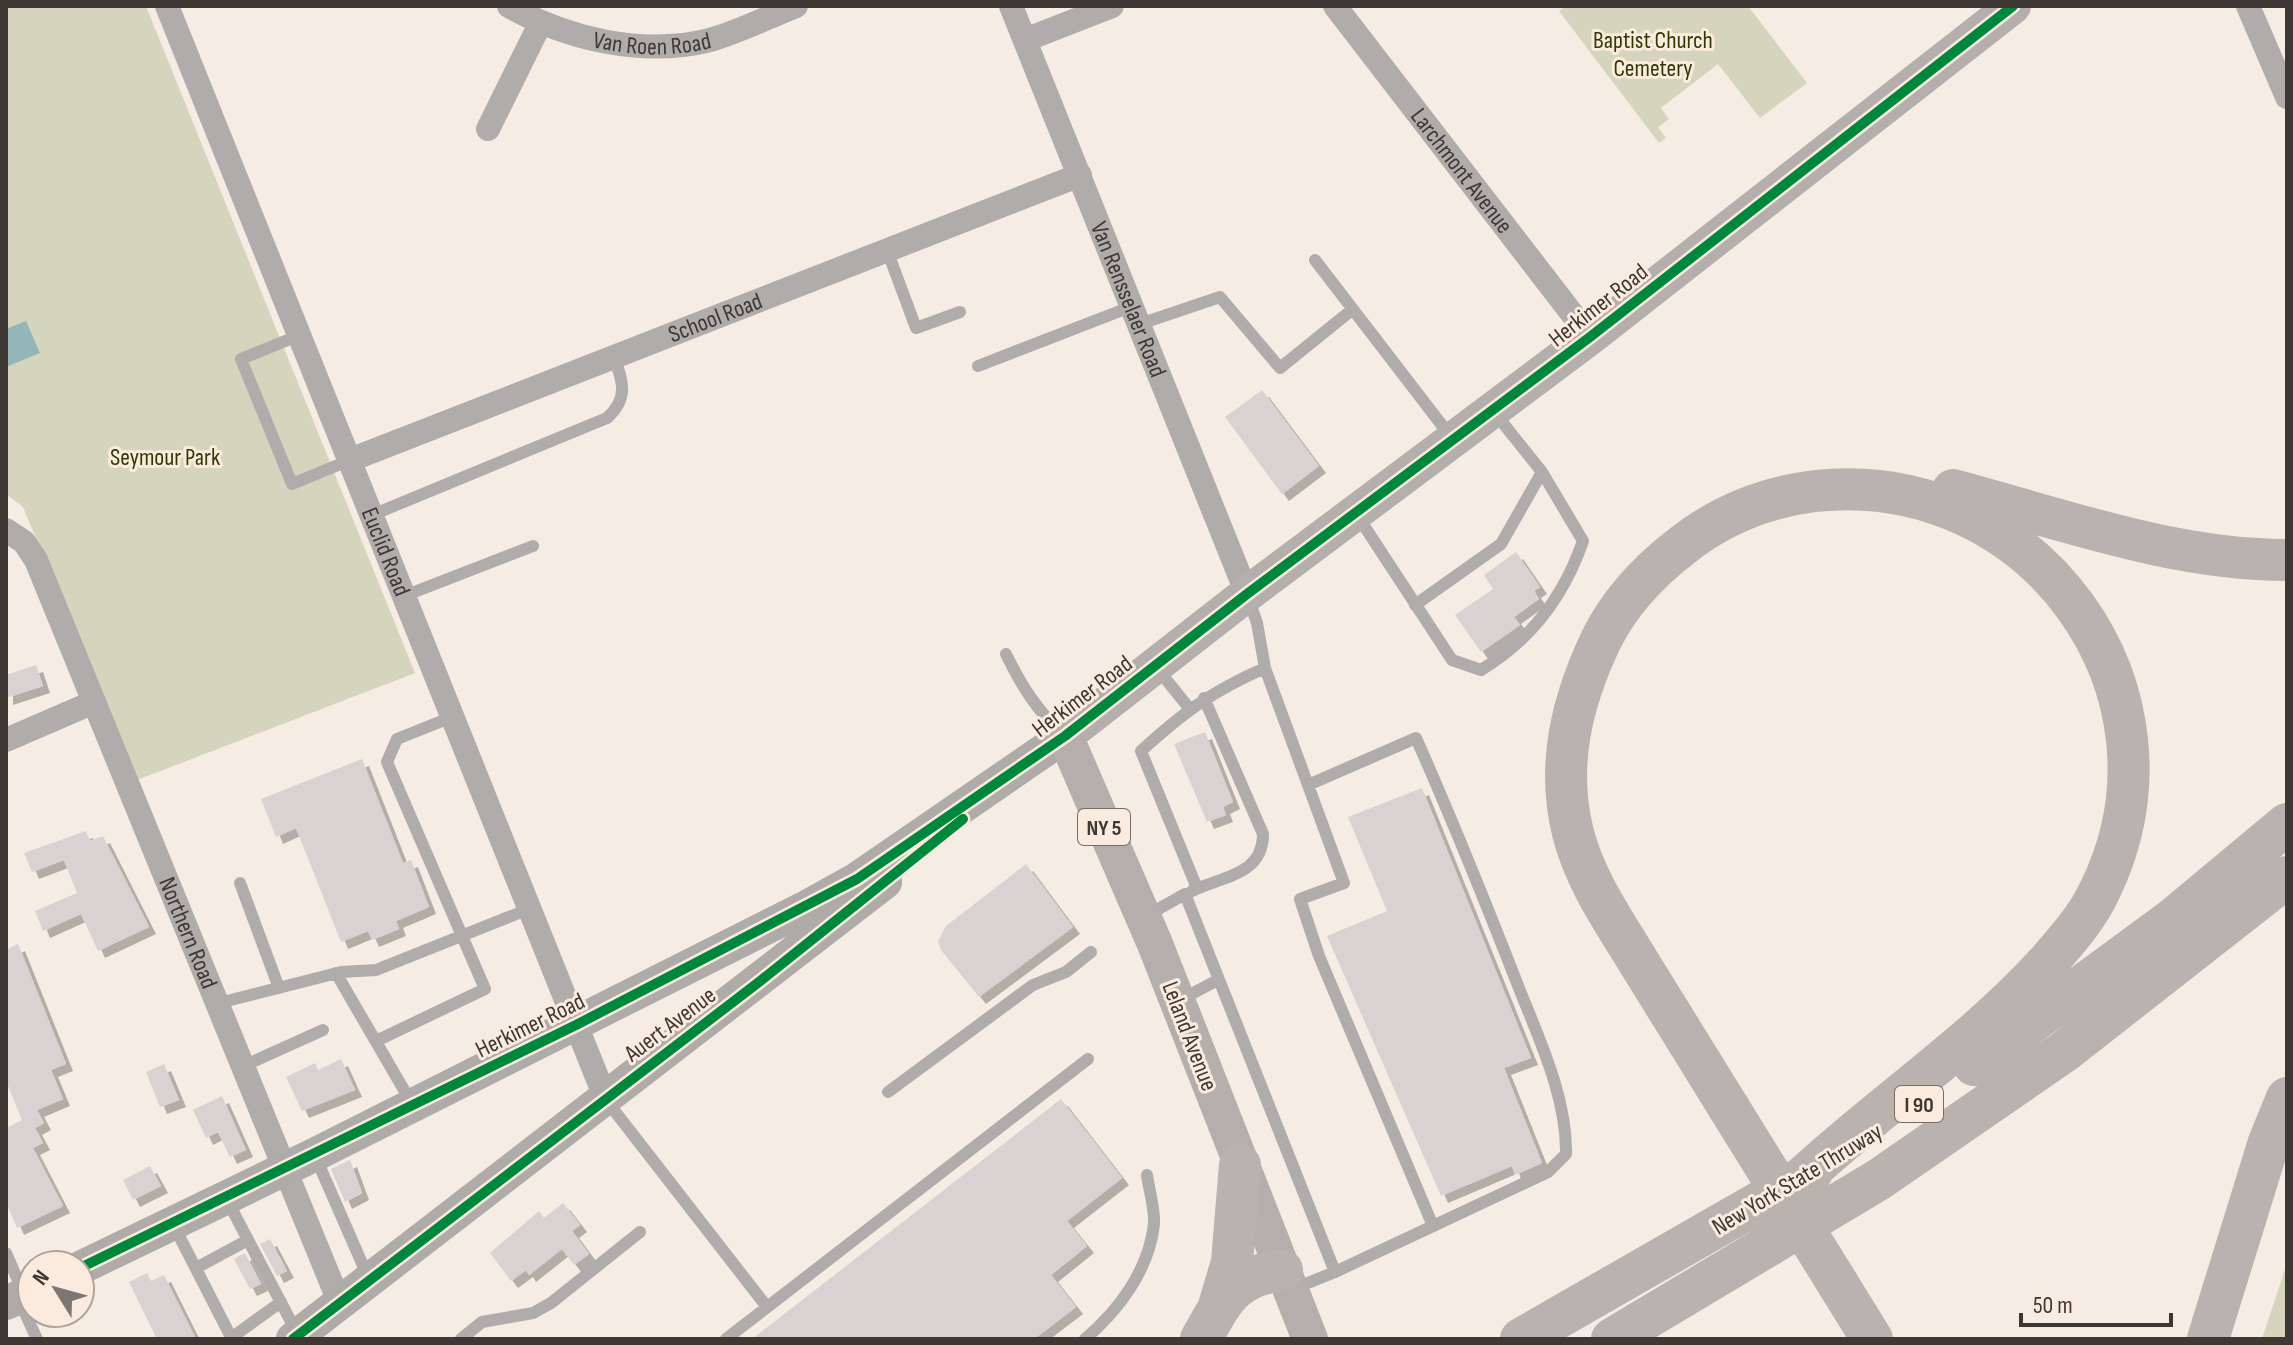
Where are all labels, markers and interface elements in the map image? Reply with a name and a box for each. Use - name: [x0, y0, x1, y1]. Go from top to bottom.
- street label: Van Roen Road: [590, 25, 714, 62]
- park label: Baptist Church Cemetery: [1593, 26, 1713, 83]
- street label: Larchmont Avenue: [1404, 103, 1519, 239]
- street label: Van Rensselaer Road: [1084, 218, 1172, 381]
- street label: Herkimer Road: [1543, 258, 1654, 353]
- street label: School Road: [664, 287, 766, 349]
- park label: Seymour Park: [110, 443, 220, 472]
- street label: Euclid Road: [355, 503, 416, 600]
- street label: Herkimer Road: [1026, 649, 1138, 744]
- road number: NY 5: [1078, 809, 1130, 845]
- street label: Northern Road: [152, 873, 224, 993]
- street label: Leland Avenue: [1155, 977, 1224, 1095]
- street label: Auert Avenue: [618, 981, 722, 1069]
- street label: Herkimer Road: [471, 987, 590, 1064]
- road number: I 90: [1895, 1086, 1943, 1122]
- street label: New York State Thruway: [1707, 1117, 1888, 1242]
- north arrow: [16, 1249, 96, 1329]
- text: N: [27, 1265, 56, 1291]
- scale bar: [2021, 1277, 2171, 1327]
- text: 50 m: [2033, 1291, 2073, 1320]

